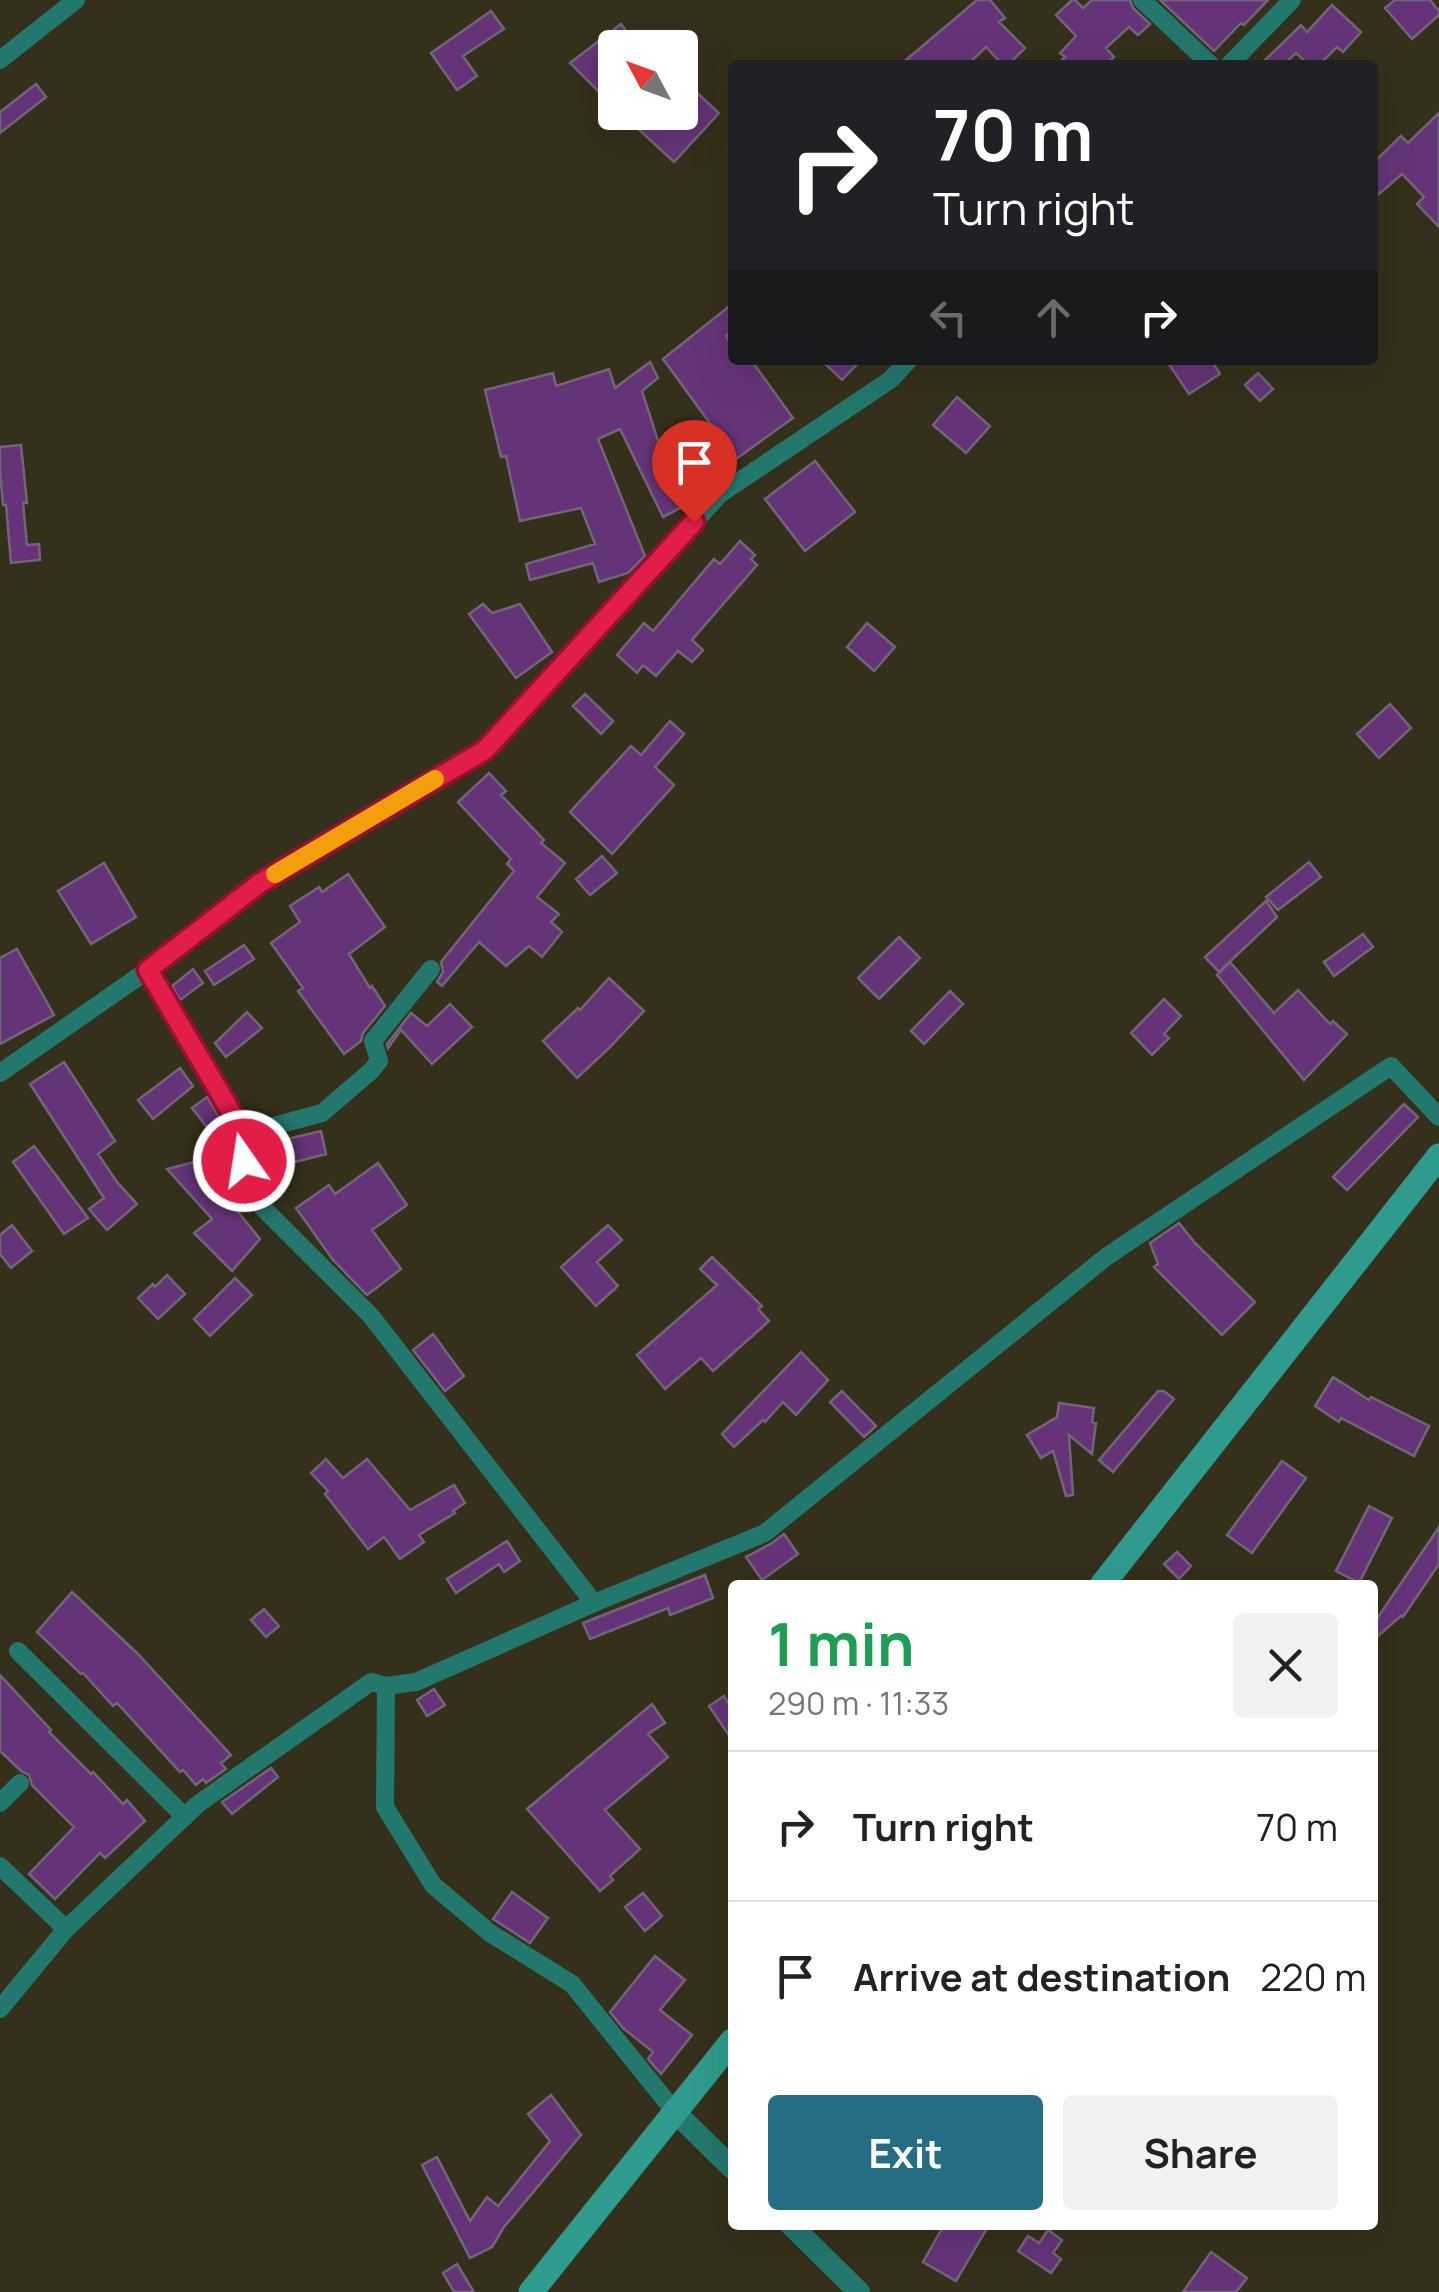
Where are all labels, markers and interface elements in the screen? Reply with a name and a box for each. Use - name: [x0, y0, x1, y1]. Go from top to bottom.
- north arrow: [598, 30, 698, 130]
- map controls: [598, 30, 698, 130]
- text: 70 m: [933, 86, 1093, 182]
- icon: right: [768, 100, 898, 230]
- text: Turn right: [933, 177, 1134, 239]
- icon: left: [921, 290, 976, 345]
- icon: ahead: [1026, 290, 1081, 345]
- icon: right: [1131, 290, 1186, 345]
- pin: [652, 420, 737, 523]
- icon: arrive: [667, 435, 722, 490]
- position arrow: [192, 1109, 296, 1213]
- text: 1 min: [768, 1602, 915, 1684]
- button: close: [1233, 1613, 1338, 1718]
- text: 290 m · 11:33: [768, 1681, 949, 1725]
- icon: right: [768, 1799, 823, 1854]
- text: Turn right: [853, 1800, 1034, 1852]
- text: 70 m: [1256, 1800, 1338, 1852]
- icon: arrive: [768, 1949, 823, 2004]
- text: Arrive at destination: [853, 1950, 1230, 2002]
- text: 220 m: [1260, 1950, 1367, 2002]
- button: Exit: [768, 2095, 1043, 2210]
- button: Share: [1063, 2095, 1338, 2210]

